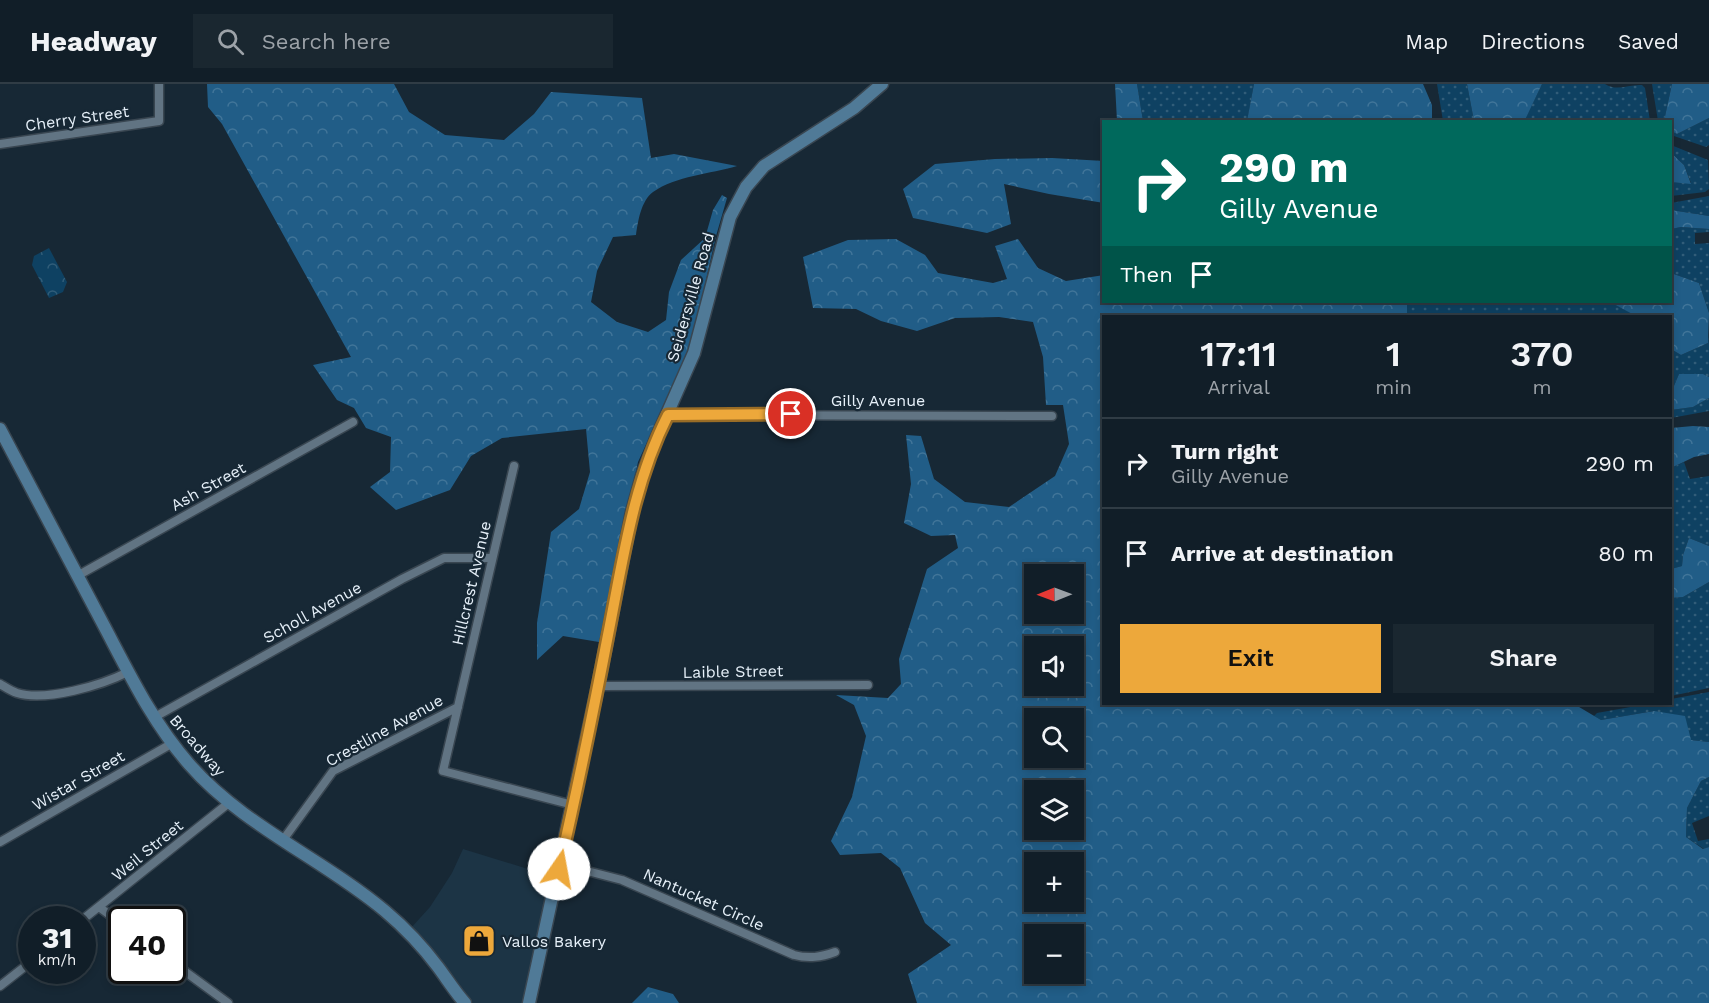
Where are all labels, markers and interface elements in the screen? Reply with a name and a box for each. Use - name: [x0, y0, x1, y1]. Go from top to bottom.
- search box: [193, 14, 613, 68]
- text: Headway: [30, 25, 157, 58]
- icon: search: [214, 25, 247, 58]
- text: Search here: [262, 29, 391, 54]
- text: Map: [1405, 29, 1448, 54]
- text: Directions: [1481, 29, 1585, 54]
- text: Saved: [1618, 29, 1679, 54]
- street label: Cherry Street: [24, 102, 130, 135]
- text: 290 m: [1219, 143, 1349, 192]
- icon: right: [1120, 144, 1198, 222]
- text: Gilly Avenue: [1219, 193, 1378, 225]
- street label: Seidersville Road: [663, 230, 718, 364]
- icon: arrive: [1185, 258, 1218, 291]
- text: Then: [1120, 262, 1173, 287]
- text: 17:11: [1200, 333, 1277, 375]
- text: 1: [1386, 333, 1401, 375]
- text: 370: [1510, 333, 1574, 375]
- text: Arrival: [1207, 375, 1270, 399]
- text: min: [1375, 375, 1412, 399]
- text: m: [1532, 375, 1552, 399]
- pin: [765, 388, 816, 439]
- street label: Gilly Avenue: [831, 391, 925, 410]
- icon: arrive: [774, 397, 807, 430]
- text: Turn right: [1171, 439, 1278, 464]
- icon: right: [1120, 447, 1153, 480]
- text: 290 m: [1585, 451, 1654, 476]
- street label: Ash Street: [168, 458, 249, 515]
- text: Gilly Avenue: [1171, 464, 1289, 488]
- street label: Hillcrest Avenue: [448, 519, 495, 647]
- icon: arrive: [1120, 537, 1153, 570]
- text: Arrive at destination: [1171, 541, 1394, 566]
- text: 80 m: [1598, 541, 1654, 566]
- north arrow: [1024, 564, 1084, 624]
- map controls: [1024, 564, 1084, 984]
- street label: Scholl Avenue: [260, 578, 365, 647]
- button: Exit: [1120, 624, 1381, 693]
- button: Share: [1393, 624, 1654, 693]
- button: sound: [1024, 636, 1084, 696]
- street label: Laible Street: [683, 661, 784, 682]
- street label: Crestline Avenue: [322, 690, 446, 771]
- button: search: [1024, 708, 1084, 768]
- street label: Broadway: [166, 711, 230, 781]
- street label: Wistar Street: [29, 746, 128, 815]
- button: layers: [1024, 780, 1084, 840]
- street label: Weil Street: [108, 816, 187, 885]
- position arrow: [527, 837, 591, 901]
- button: +: [1024, 852, 1084, 912]
- street label: Nantucket Circle: [640, 864, 767, 935]
- speed limit sign: 40: [108, 906, 186, 984]
- text: 31: [42, 920, 72, 955]
- shop icon: Vallos Bakery: [461, 923, 497, 959]
- button: −: [1024, 924, 1084, 984]
- place label: Vallos Bakery: [502, 932, 607, 951]
- text: km/h: [38, 951, 76, 969]

